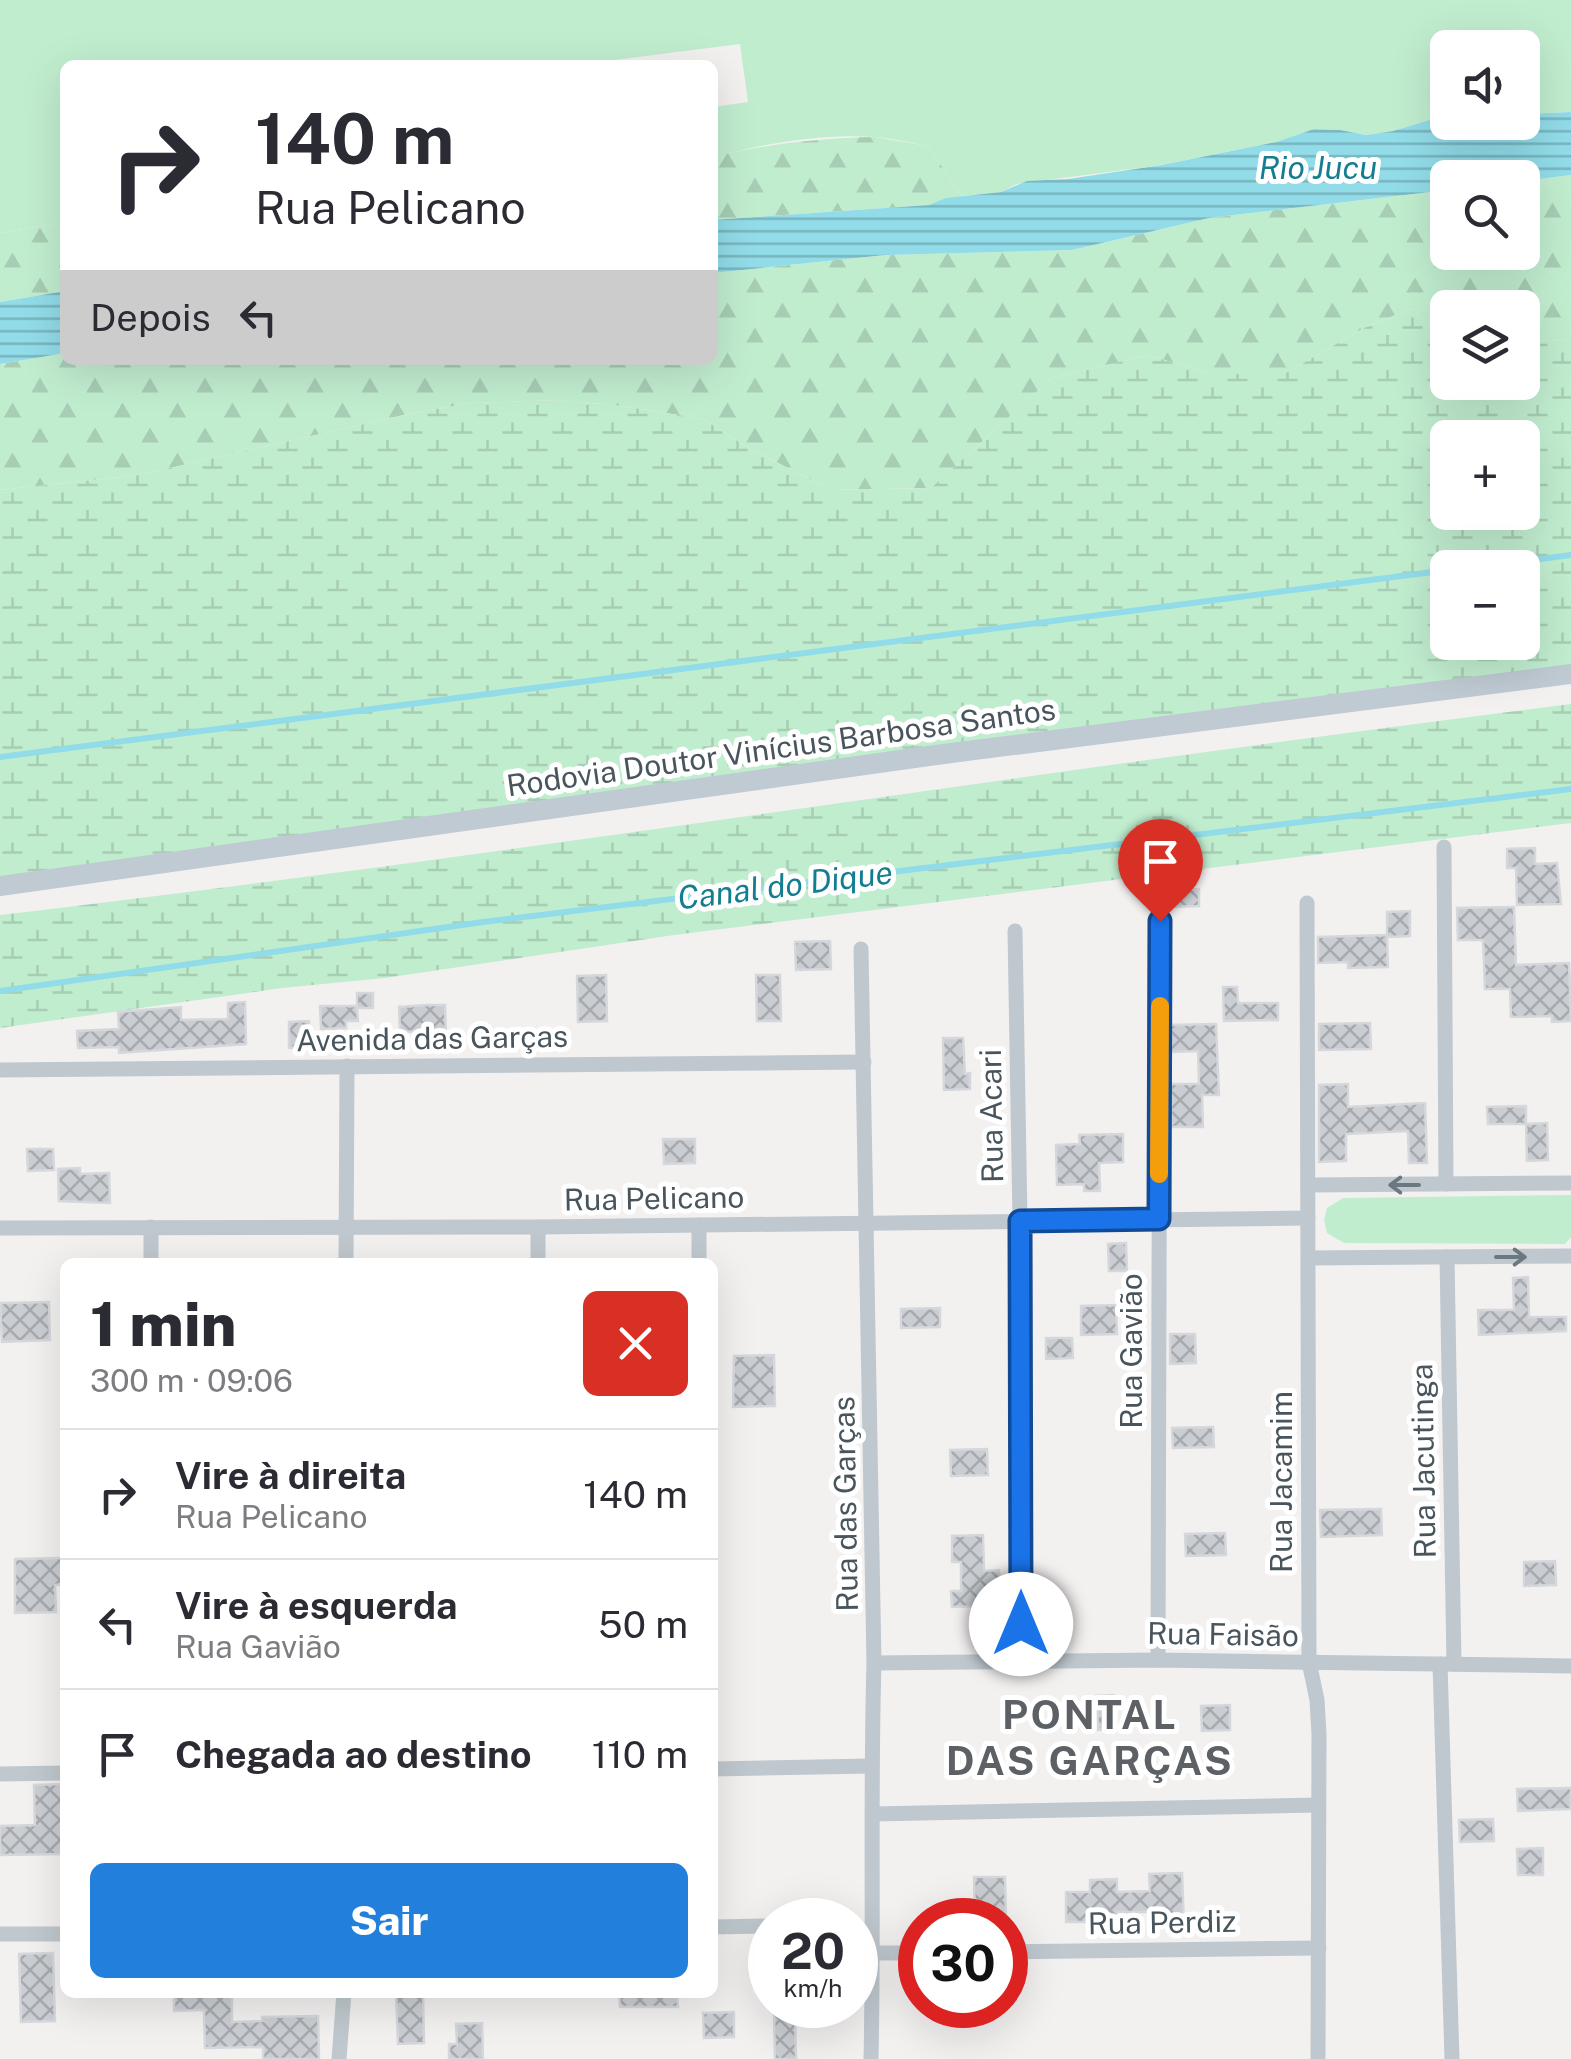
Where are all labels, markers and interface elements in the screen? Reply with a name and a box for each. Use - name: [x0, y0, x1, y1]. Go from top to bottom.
- map controls: [1430, 30, 1540, 660]
- button: sound: [1430, 30, 1540, 140]
- text: 140 m: [255, 97, 454, 180]
- icon: right: [90, 100, 220, 230]
- water label: Rio Jucu: [1259, 149, 1377, 186]
- button: search: [1430, 160, 1540, 270]
- text: Rua Pelicano: [255, 181, 526, 234]
- icon: left: [231, 290, 286, 345]
- button: layers: [1430, 290, 1540, 400]
- text: Depois: [90, 295, 211, 340]
- button: +: [1430, 420, 1540, 530]
- button: −: [1430, 550, 1540, 660]
- street label: Rodovia Doutor Vinícius Barbosa Santos: [504, 691, 1058, 803]
- pin: [1118, 819, 1203, 922]
- icon: arrive: [1133, 834, 1188, 889]
- water label: Canal do Dique: [675, 853, 895, 917]
- street label: Avenida das Garças: [296, 1018, 568, 1058]
- street label: Rua Acari: [972, 1049, 1010, 1183]
- one-way arrow: [1388, 1175, 1420, 1194]
- street label: Rua Pelicano: [563, 1178, 745, 1218]
- one-way arrow: [1495, 1247, 1527, 1266]
- street label: Rua Gavião: [1113, 1273, 1149, 1429]
- text: 1 min: [90, 1289, 237, 1360]
- button: close: [583, 1291, 688, 1396]
- text: 300 m · 09:06: [90, 1362, 293, 1399]
- street label: Rua Jacutinga: [1403, 1363, 1443, 1559]
- street label: Rua Jacamim: [1263, 1391, 1299, 1573]
- street label: Rua das Garças: [825, 1396, 865, 1612]
- text: Vire à direita: [175, 1453, 406, 1498]
- icon: right: [90, 1467, 145, 1522]
- text: 140 m: [583, 1472, 688, 1517]
- text: Rua Pelicano: [175, 1498, 368, 1535]
- position arrow: [969, 1572, 1073, 1676]
- text: Vire à esquerda: [175, 1583, 458, 1628]
- icon: left: [90, 1597, 145, 1652]
- text: 50 m: [598, 1602, 688, 1647]
- street label: Rua Faisão: [1147, 1615, 1299, 1653]
- text: Rua Gavião: [175, 1628, 341, 1665]
- district label: PONTAL DAS GARÇAS: [946, 1691, 1234, 1784]
- icon: arrive: [90, 1727, 145, 1782]
- text: Chegada ao destino: [175, 1732, 532, 1777]
- text: 110 m: [592, 1732, 688, 1777]
- button: Sair: [90, 1863, 688, 1978]
- speed limit sign: 30: [898, 1898, 1028, 2028]
- street label: Rua Perdiz: [1087, 1903, 1237, 1941]
- text: 20: [781, 1921, 845, 1980]
- text: km/h: [784, 1973, 842, 2003]

